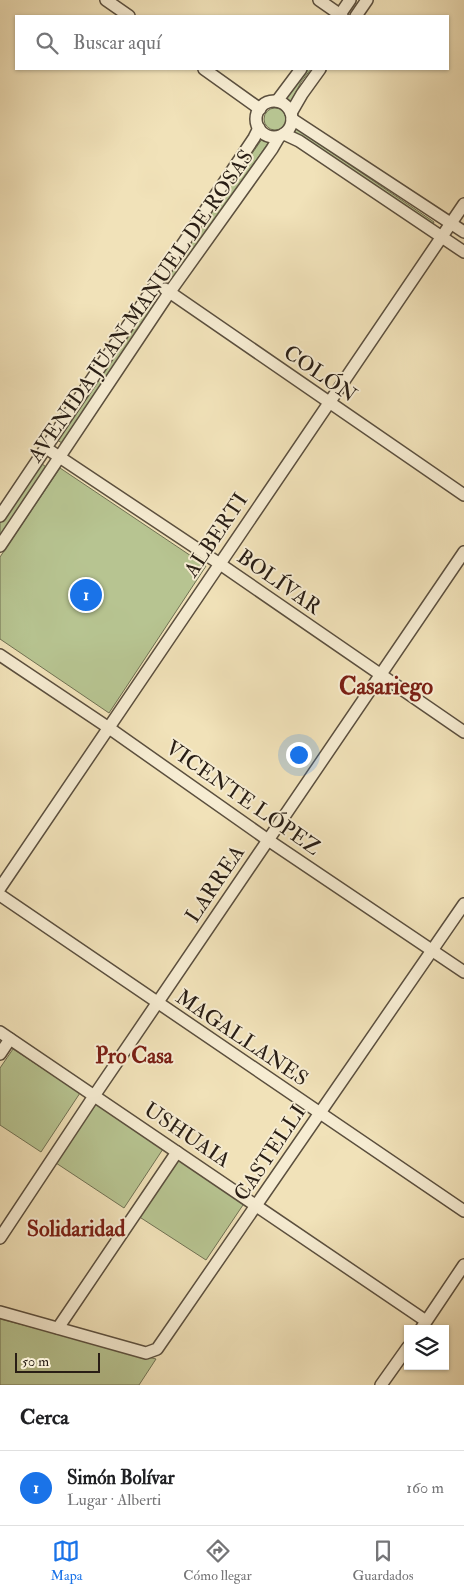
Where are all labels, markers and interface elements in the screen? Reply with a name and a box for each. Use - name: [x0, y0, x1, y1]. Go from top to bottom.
- search box: [15, 15, 449, 70]
- icon: search: [33, 29, 61, 57]
- text: Buscar aquí: [73, 31, 161, 55]
- street label: AVENIDA JUAN MANUEL DE ROSAS: [22, 144, 260, 468]
- street label: COLÓN: [278, 339, 362, 409]
- street label: ALBERTI: [177, 488, 254, 583]
- street label: BOLÍVAR: [232, 543, 327, 621]
- pin: 1: [70, 576, 102, 614]
- district label: Casariego: [339, 671, 433, 702]
- street label: VICENTE LÓPEZ: [160, 734, 326, 862]
- your location: [286, 742, 312, 768]
- street label: LARREA: [179, 840, 251, 928]
- street label: MAGALLANES: [171, 984, 313, 1092]
- district label: Pro Casa: [95, 1042, 174, 1070]
- street label: USHUAIA: [139, 1096, 235, 1174]
- street label: CASTELLI: [228, 1100, 312, 1206]
- district label: Solidaridad: [27, 1215, 125, 1243]
- map controls: [404, 1325, 449, 1370]
- button: layers: [404, 1325, 449, 1370]
- scale bar: [15, 1350, 100, 1373]
- text: 50 m: [22, 1353, 49, 1370]
- text: Cerca: [20, 1404, 69, 1431]
- text: Simón Bolívar: [67, 1466, 175, 1490]
- text: 1: [33, 1478, 39, 1498]
- text: 160 m: [406, 1478, 444, 1498]
- text: Lugar · Alberti: [67, 1490, 161, 1510]
- tab: Mapa: [50, 1537, 82, 1584]
- tab: Cómo llegar: [183, 1537, 252, 1584]
- tab: Guardados: [353, 1537, 414, 1584]

